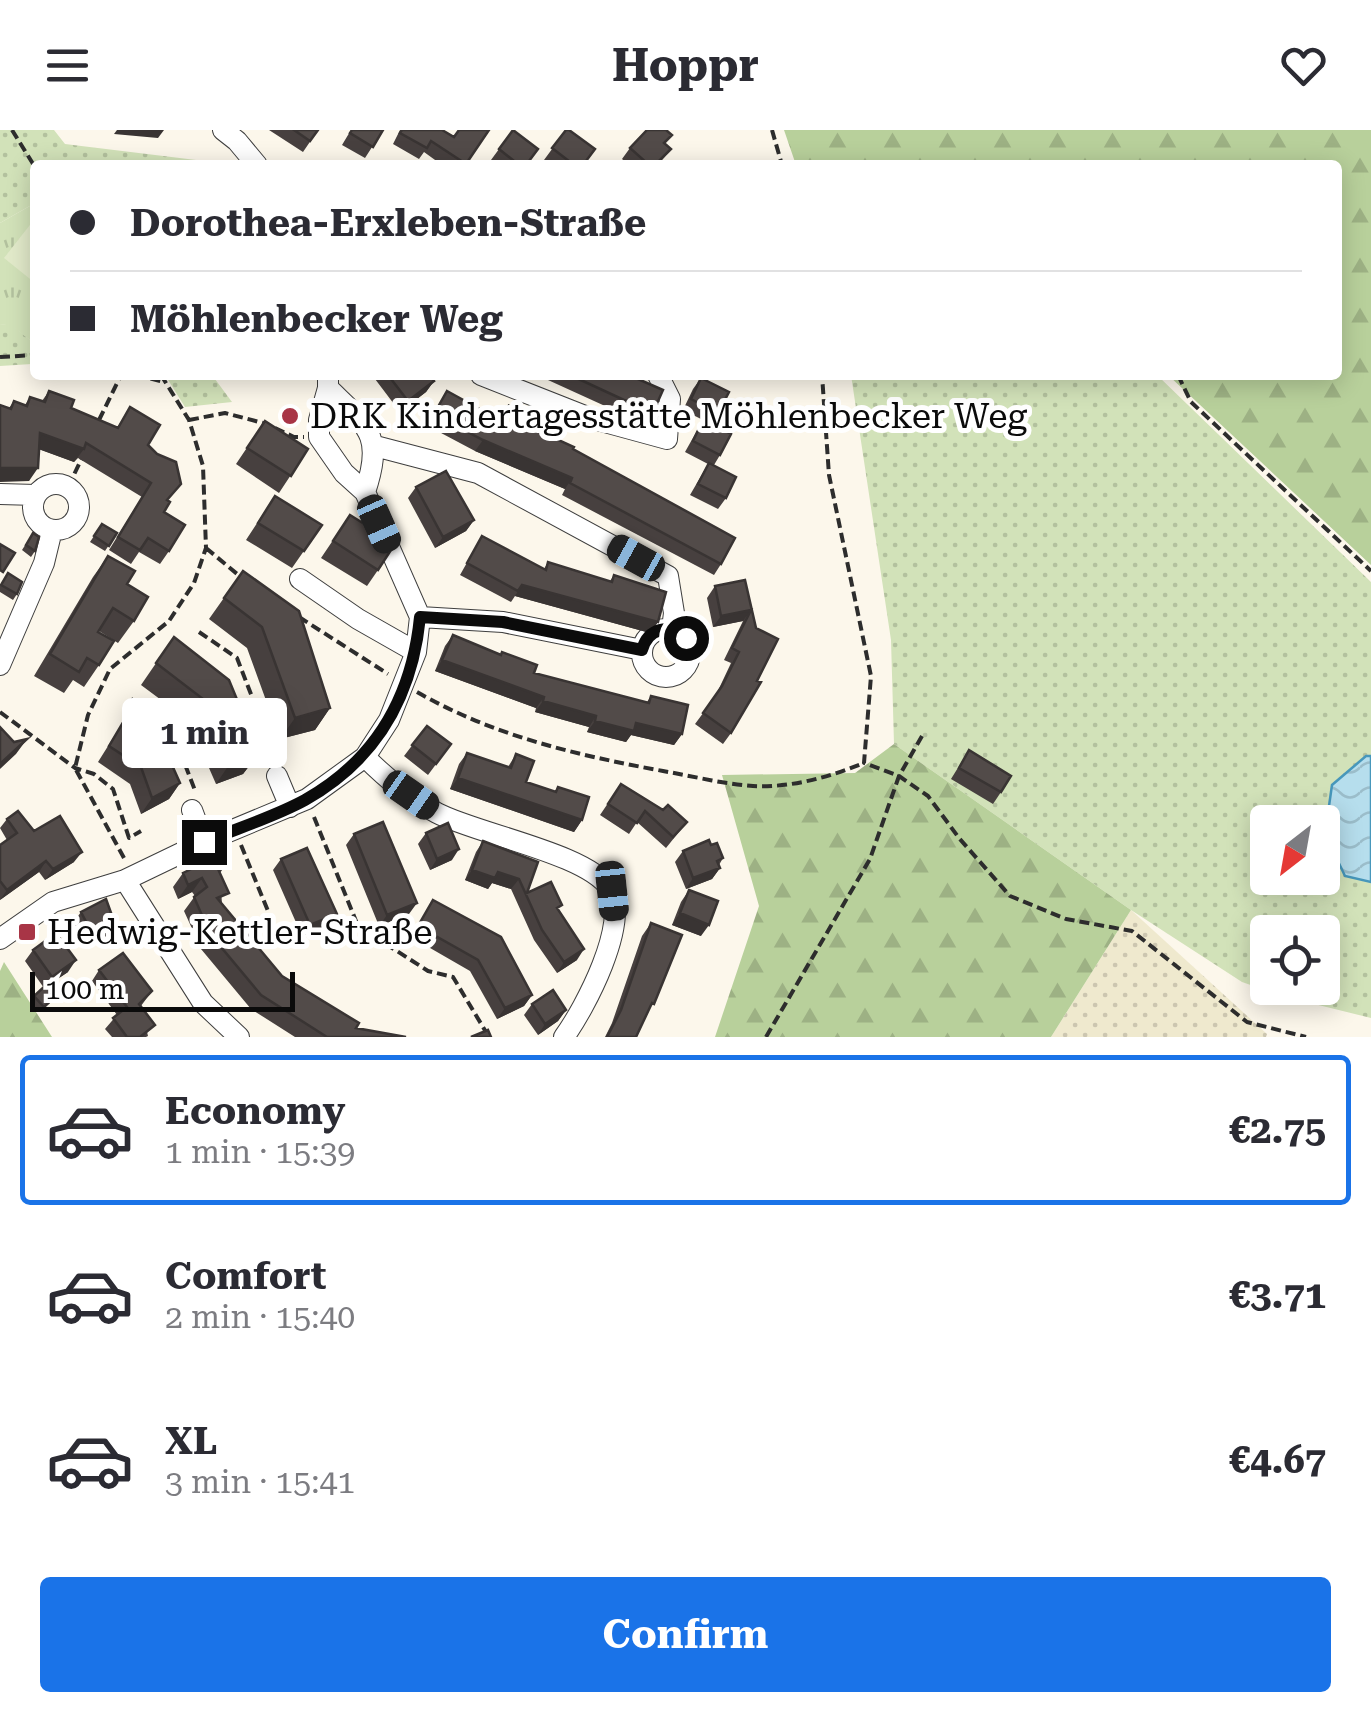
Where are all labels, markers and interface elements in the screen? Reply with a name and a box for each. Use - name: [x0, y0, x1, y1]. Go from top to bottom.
- icon: menu: [40, 38, 95, 93]
- icon: heart: [1276, 38, 1331, 93]
- text: Hoppr: [612, 39, 759, 92]
- text: Dorothea-Erxleben-Straße: [130, 201, 646, 245]
- text: Möhlenbecker Weg: [130, 297, 503, 341]
- place label: DRK Kindertagesstätte Möhlenbecker Weg: [310, 396, 1027, 437]
- marker: DRK Kindertagesstätte Möhlenbecker Weg: [279, 405, 301, 427]
- car: [353, 490, 405, 558]
- car: [602, 530, 670, 586]
- route start: [664, 616, 709, 661]
- callout: 1 min: [121, 697, 286, 767]
- text: 1 min: [160, 714, 249, 752]
- car: [378, 766, 444, 824]
- north arrow: [1250, 805, 1340, 895]
- map controls: [1250, 805, 1340, 1005]
- route end: [182, 820, 227, 865]
- car: [594, 860, 630, 922]
- place label: Hedwig-Kettler-Straße: [47, 912, 432, 953]
- button: locate: [1250, 915, 1340, 1005]
- marker: Hedwig-Kettler-Straße: [16, 921, 38, 943]
- scale bar: [30, 967, 295, 1011]
- text: 100 m: [45, 973, 125, 1006]
- icon: car: [45, 1085, 135, 1175]
- text: Economy: [165, 1089, 345, 1133]
- text: €2.75: [1229, 1108, 1326, 1152]
- text: 1 min · 15:39: [165, 1133, 355, 1171]
- icon: car: [45, 1250, 135, 1340]
- text: Comfort: [165, 1254, 326, 1298]
- text: €3.71: [1229, 1273, 1326, 1317]
- text: 2 min · 15:40: [165, 1298, 355, 1336]
- icon: car: [45, 1415, 135, 1505]
- text: XL: [165, 1419, 217, 1463]
- text: €4.67: [1229, 1438, 1326, 1482]
- text: 3 min · 15:41: [165, 1463, 355, 1501]
- button: Confirm: [40, 1577, 1331, 1692]

